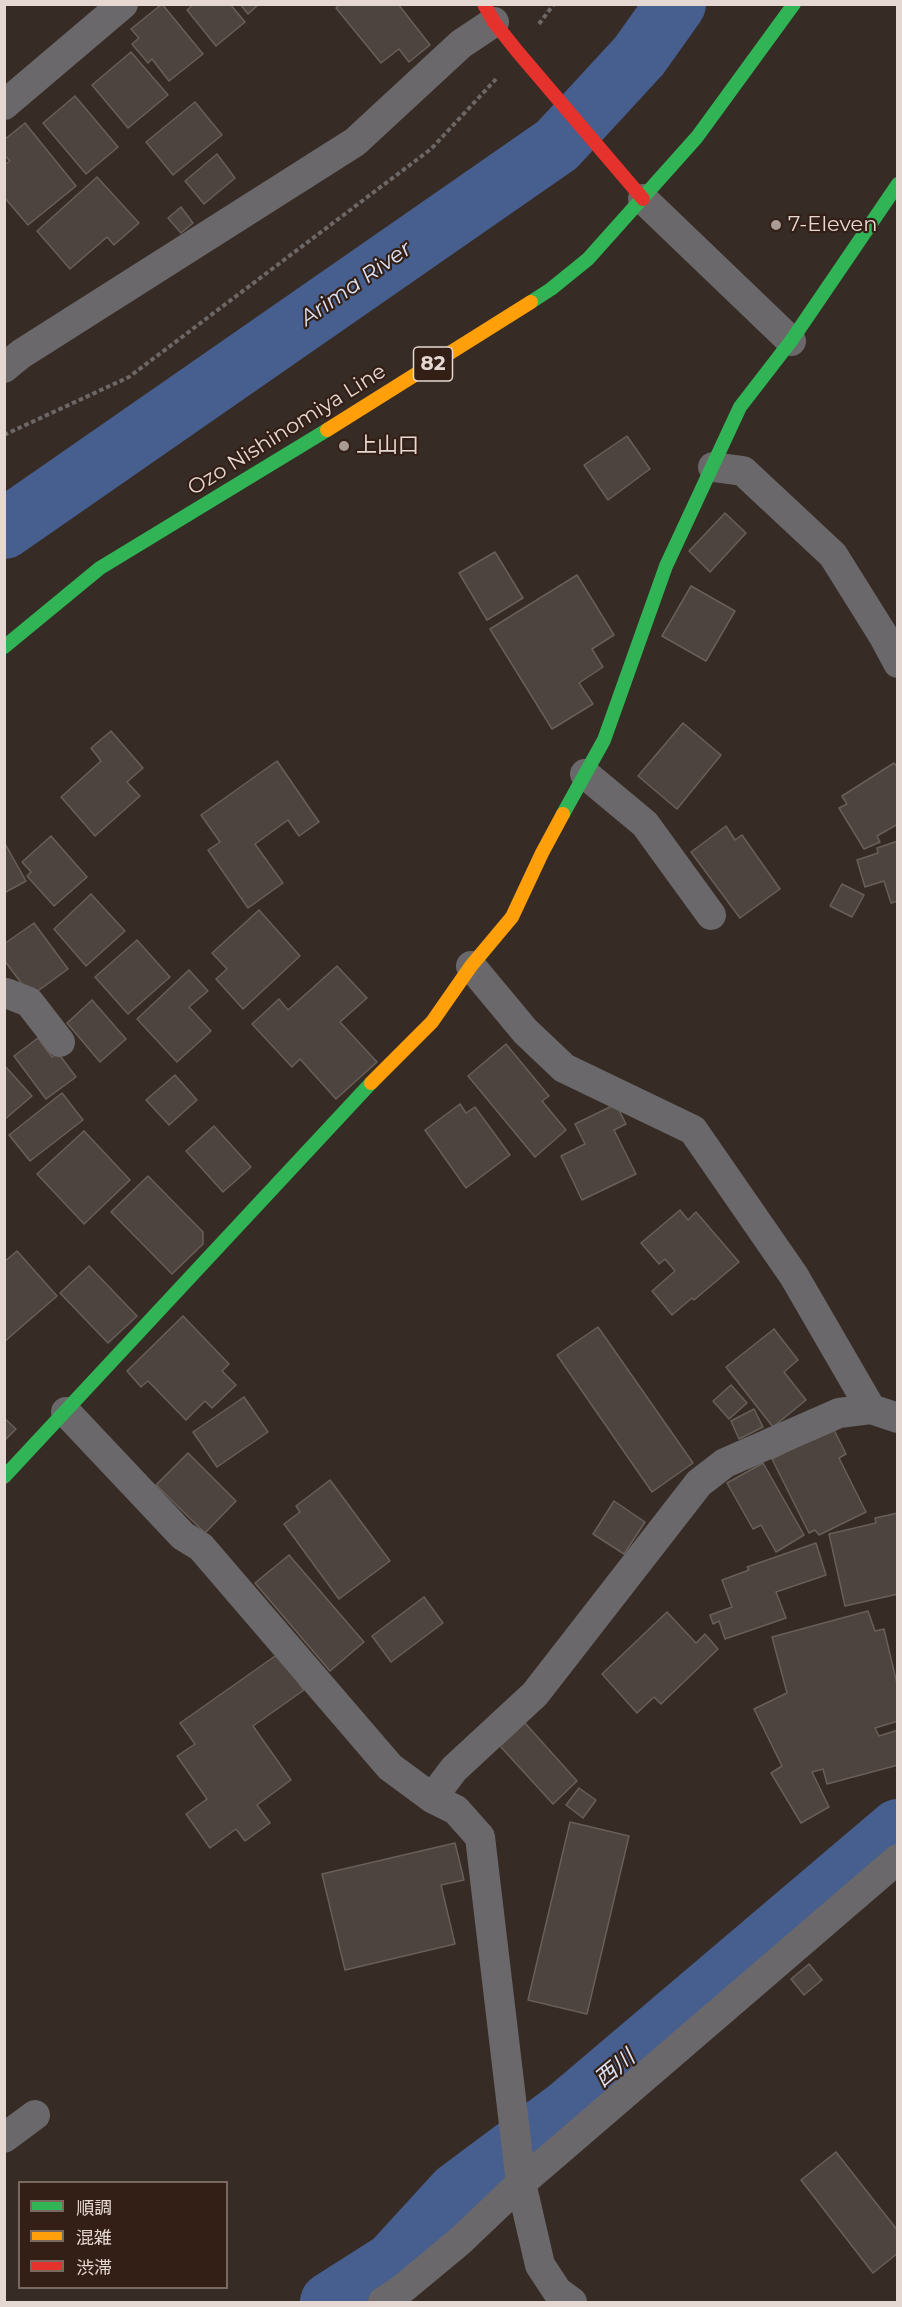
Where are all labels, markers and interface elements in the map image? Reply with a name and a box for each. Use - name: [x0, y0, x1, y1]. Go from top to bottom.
- place label: 7-Eleven: [788, 212, 877, 238]
- marker: 7-Eleven: [769, 218, 783, 232]
- water label: Arima River: [295, 236, 417, 332]
- road number: 82: [414, 347, 452, 381]
- street label: Ozo Nishinomiya Line: [183, 359, 391, 501]
- place label: 上山口: [356, 433, 419, 459]
- marker: 上山口: [337, 439, 351, 453]
- water label: 西川: [590, 2045, 640, 2093]
- legend: [18, 2181, 228, 2289]
- text: 順調: [76, 2197, 112, 2219]
- text: 混雑: [76, 2227, 112, 2249]
- text: 渋滞: [76, 2257, 112, 2279]

